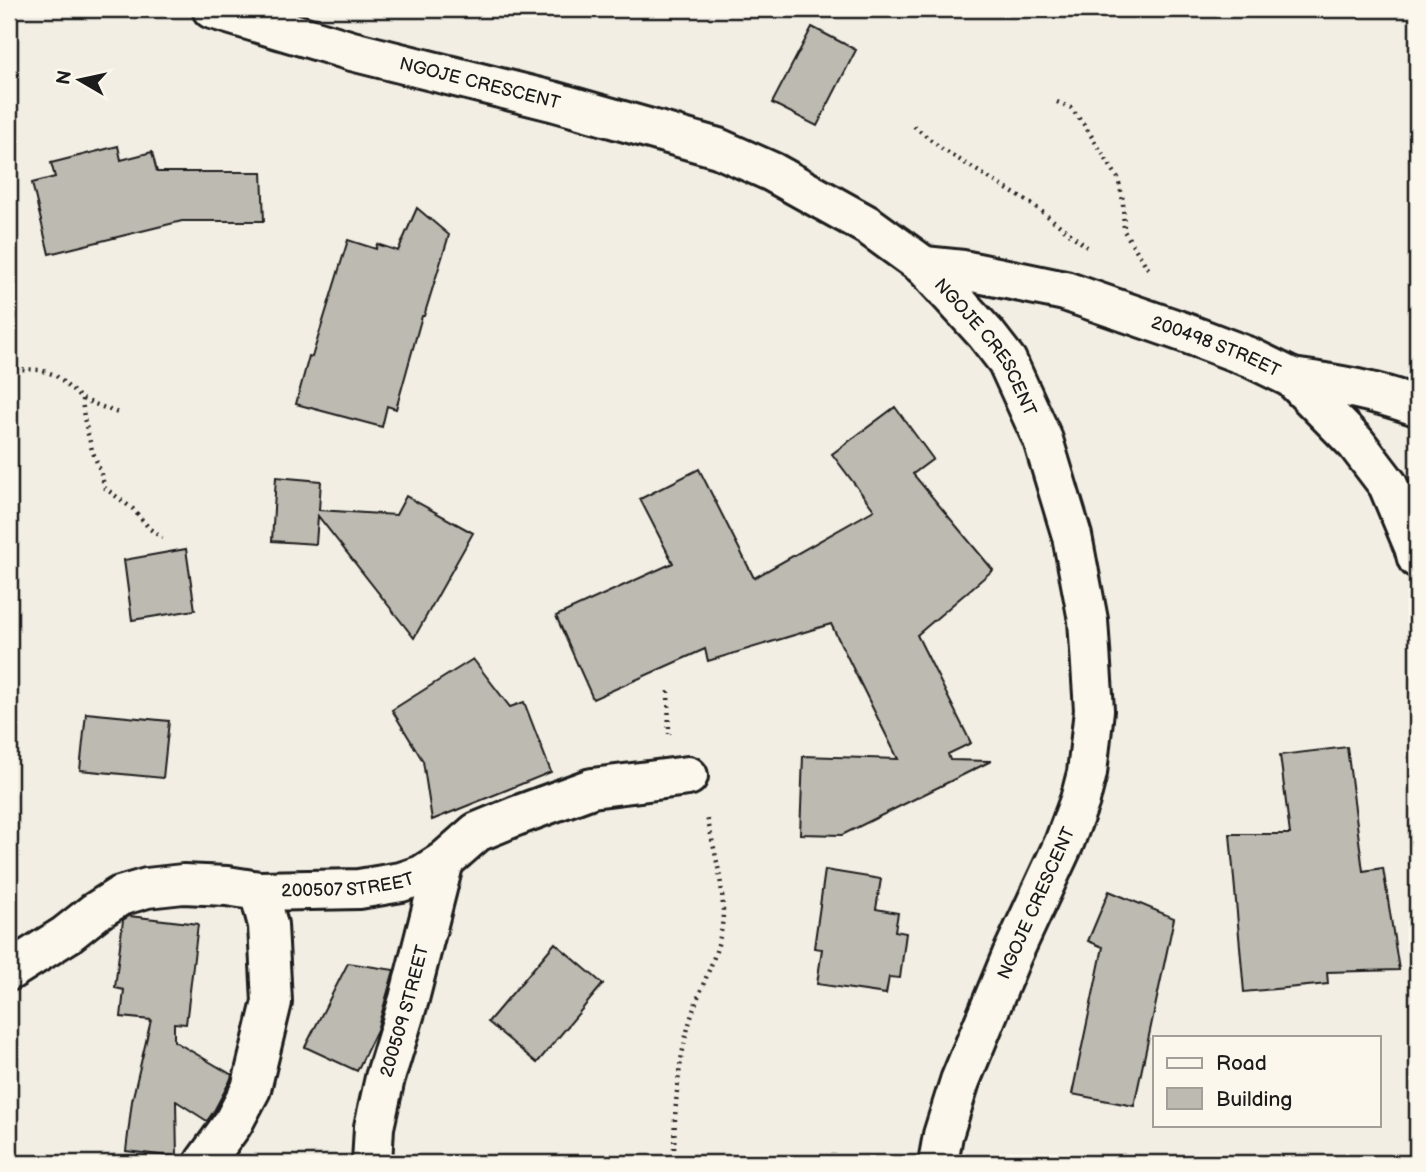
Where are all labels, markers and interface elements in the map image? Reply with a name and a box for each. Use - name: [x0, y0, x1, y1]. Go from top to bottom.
- north arrow: [46, 46, 116, 116]
- street label: NGOJE CRESCENT: [397, 53, 563, 114]
- text: N: [52, 69, 77, 86]
- street label: NGOJE CRESCENT: [930, 275, 1041, 420]
- street label: 200498 STREET: [1148, 312, 1284, 382]
- street label: NGOJE CRESCENT: [993, 824, 1080, 983]
- street label: 200507 STREET: [281, 868, 417, 902]
- street label: 200509 STREET: [376, 943, 433, 1080]
- legend: [1153, 1036, 1380, 1126]
- text: Road: [1216, 1051, 1267, 1076]
- text: Building: [1216, 1087, 1292, 1112]

